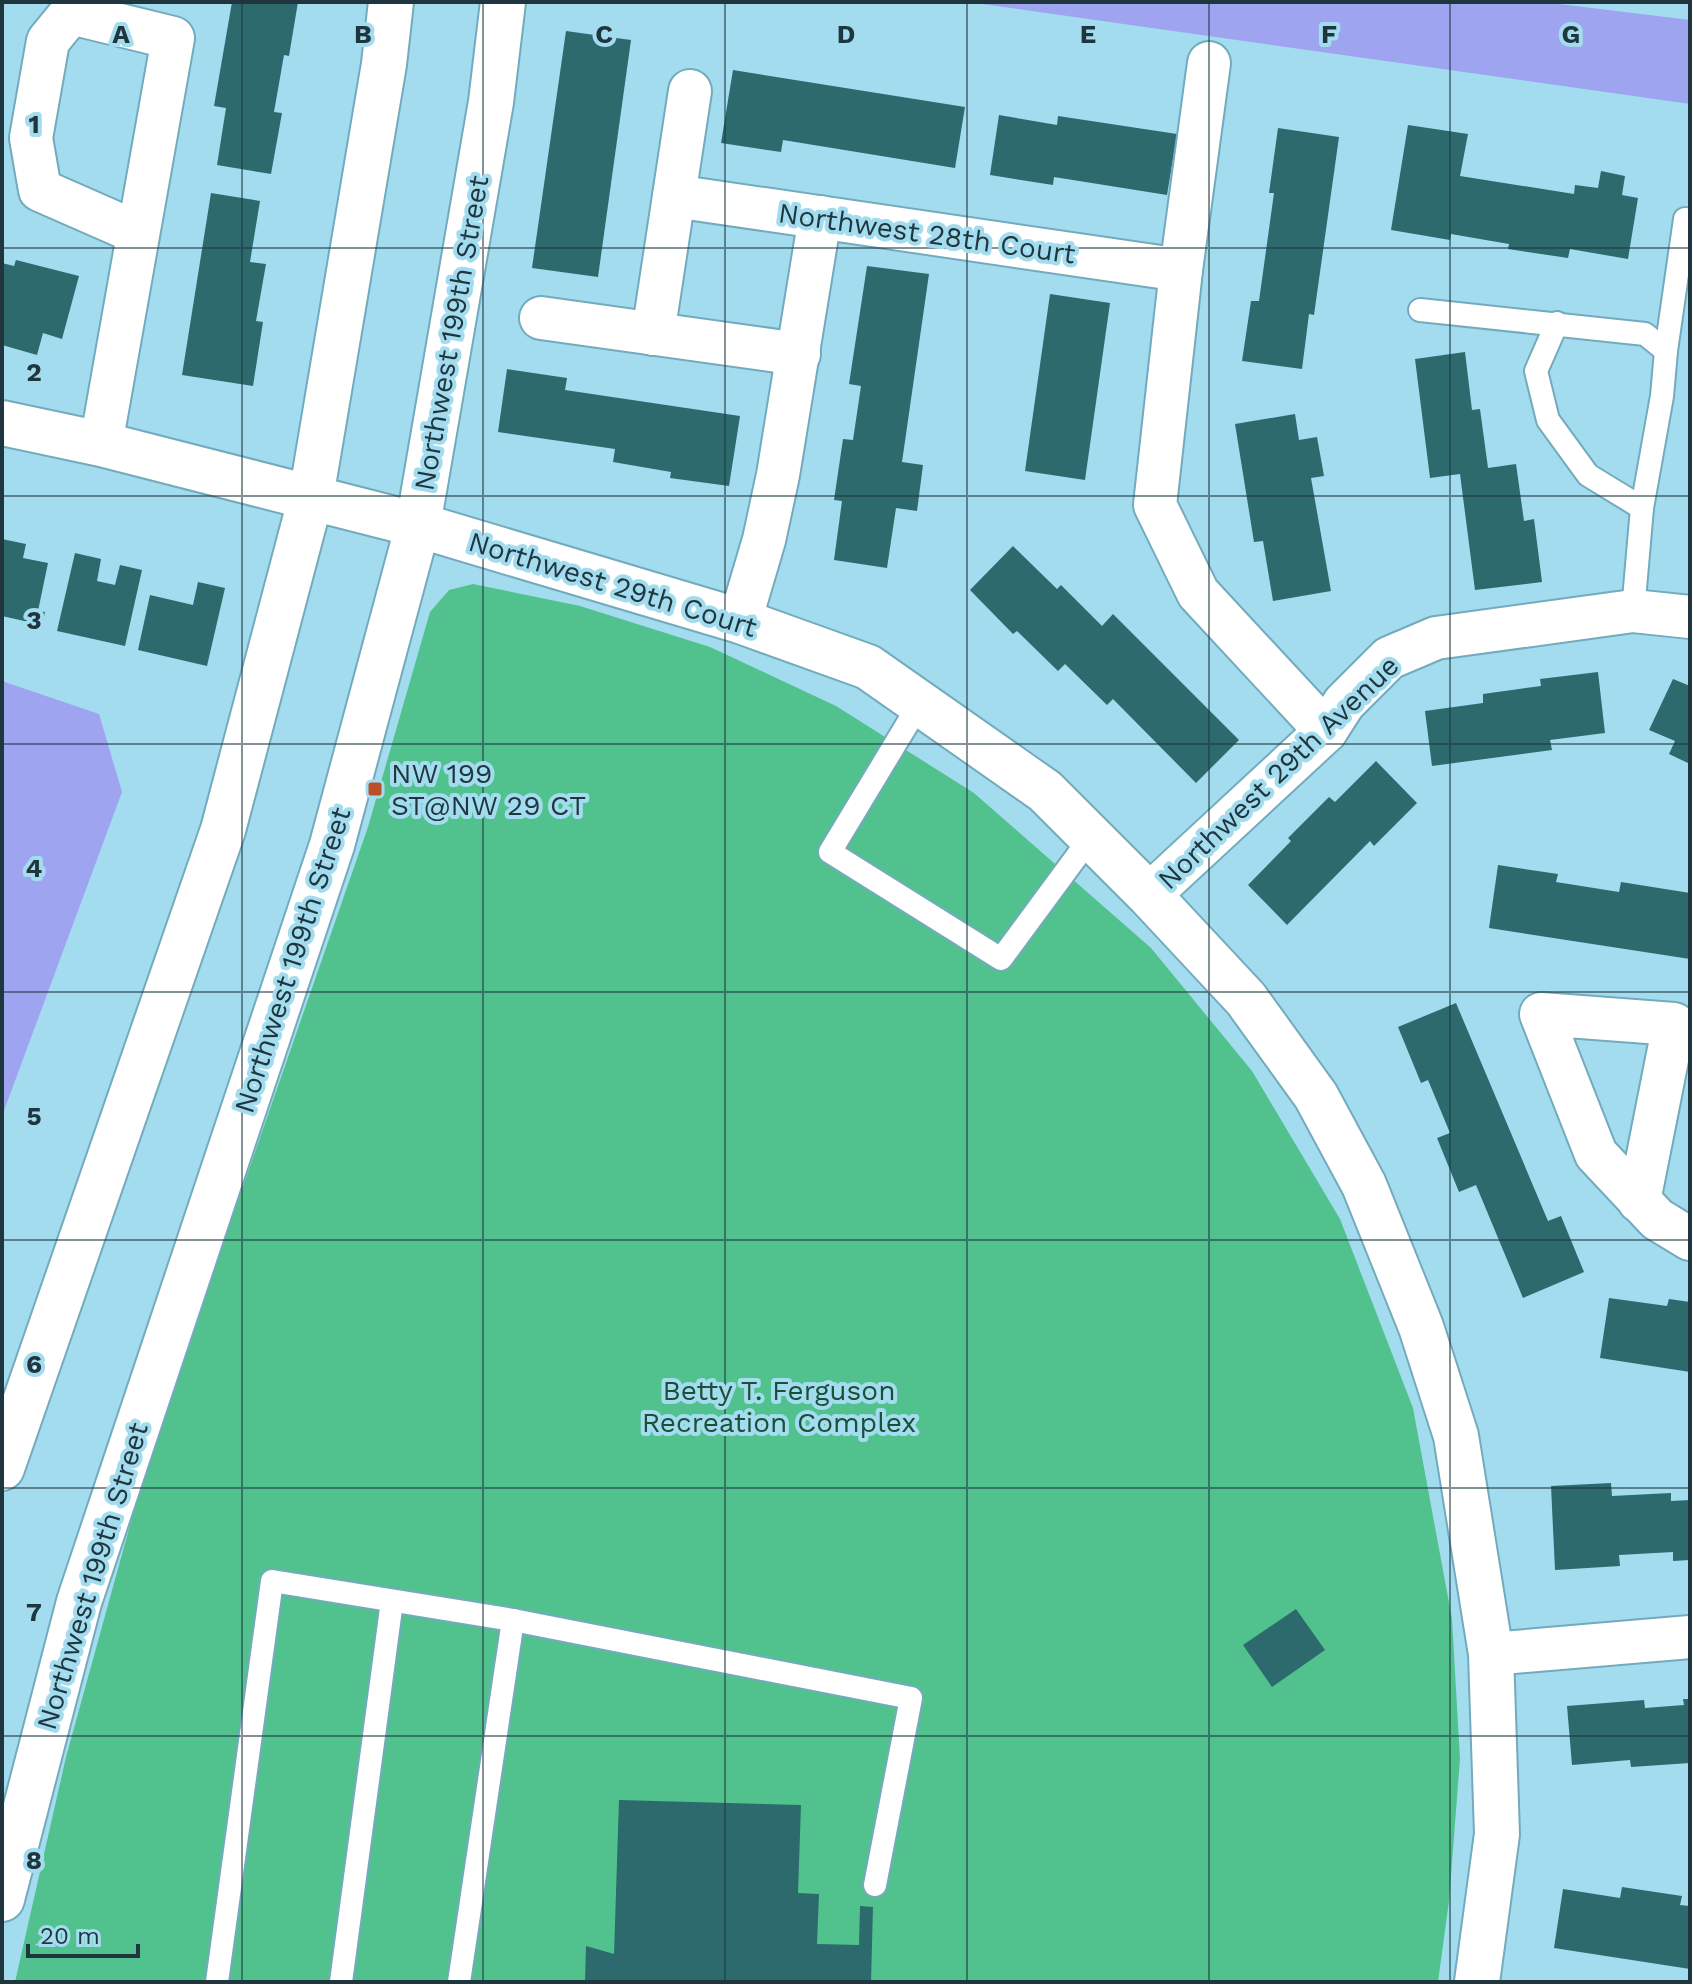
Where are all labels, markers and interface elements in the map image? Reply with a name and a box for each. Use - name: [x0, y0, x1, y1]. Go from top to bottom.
- text: A: [112, 19, 130, 49]
- text: B: [354, 19, 372, 49]
- text: C: [595, 19, 613, 49]
- text: D: [837, 19, 855, 49]
- text: E: [1080, 19, 1096, 49]
- text: F: [1321, 19, 1337, 49]
- text: G: [1562, 19, 1580, 49]
- text: 1: [28, 109, 40, 139]
- street label: Northwest 199th Street: [408, 173, 496, 493]
- street label: Northwest 28th Court: [776, 196, 1078, 271]
- text: 2: [26, 357, 42, 387]
- street label: Northwest 29th Court: [465, 525, 761, 644]
- text: 3: [26, 605, 42, 635]
- street label: Northwest 29th Avenue: [1151, 649, 1406, 896]
- place label: NW 199 ST@NW 29 CT: [391, 757, 586, 822]
- marker: NW 199 ST@NW 29 CT: [366, 780, 384, 798]
- street label: Northwest 199th Street: [227, 803, 358, 1117]
- text: 4: [26, 853, 43, 883]
- text: 5: [26, 1101, 42, 1131]
- text: 6: [26, 1349, 42, 1379]
- park label: Betty T. Ferguson Recreation Complex: [642, 1374, 916, 1439]
- street label: Northwest 199th Street: [30, 1418, 155, 1734]
- text: 7: [26, 1597, 42, 1627]
- text: 8: [26, 1845, 42, 1875]
- scale bar: [28, 1908, 138, 1958]
- text: 20 m: [40, 1922, 100, 1950]

